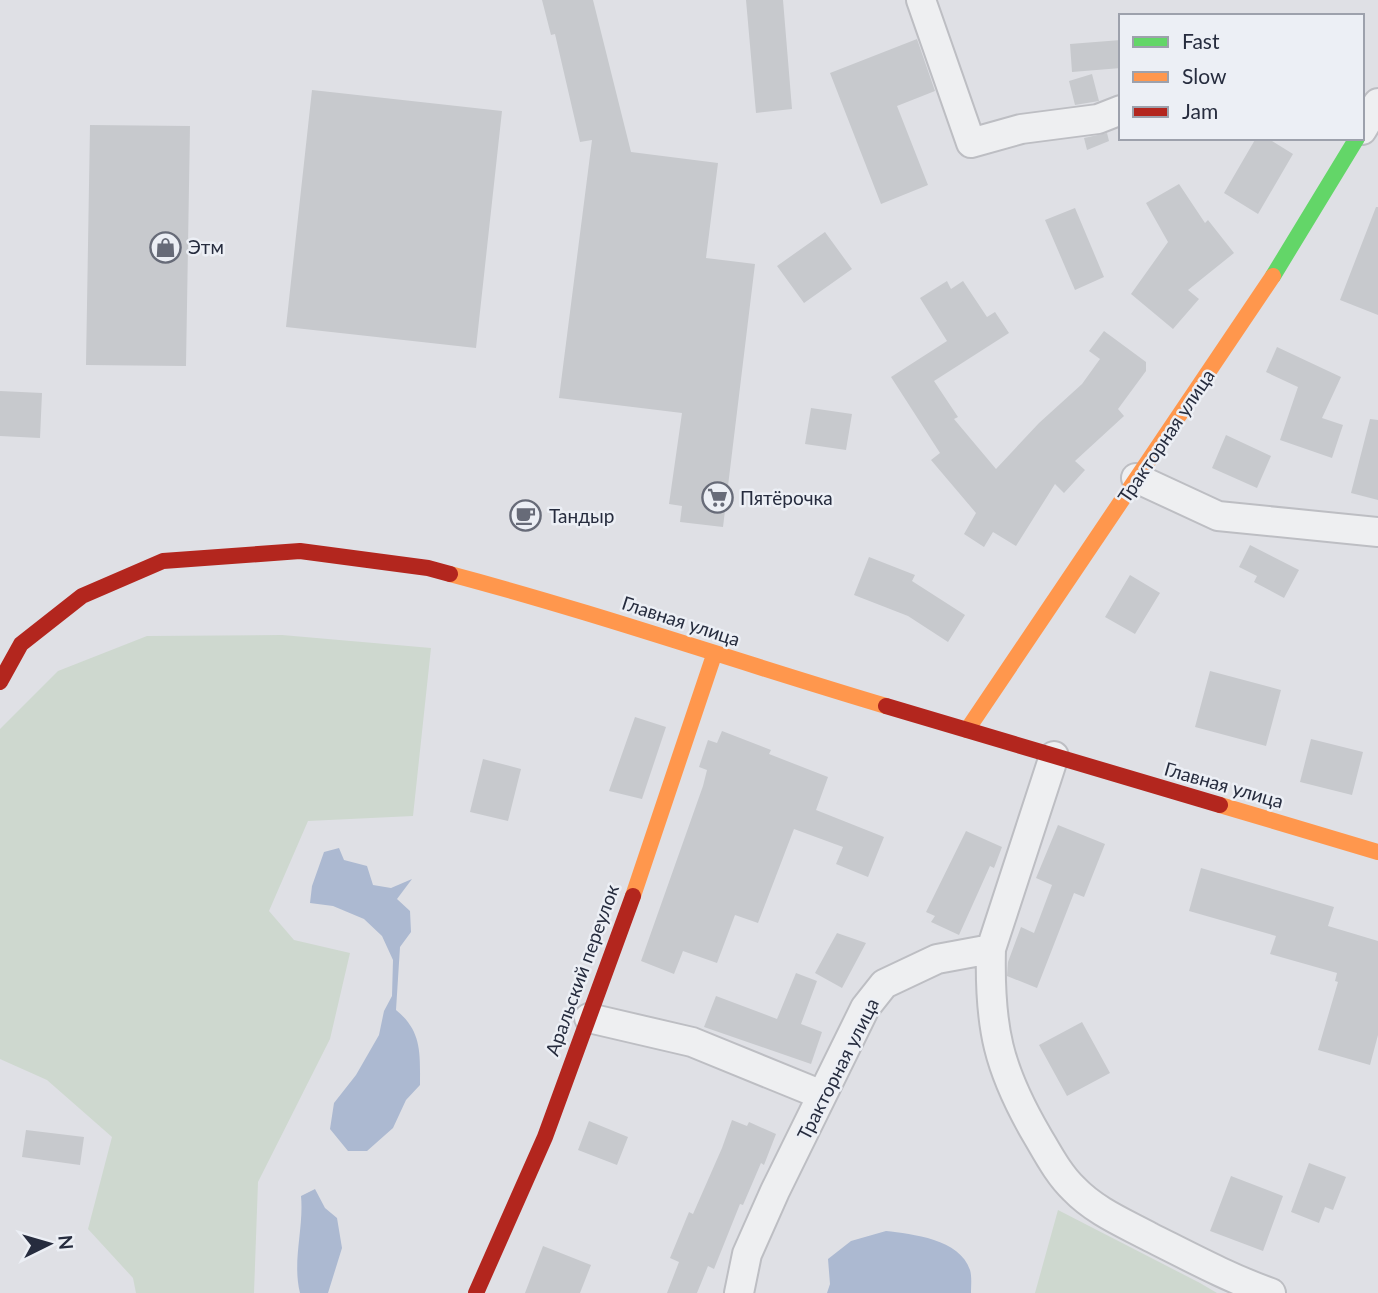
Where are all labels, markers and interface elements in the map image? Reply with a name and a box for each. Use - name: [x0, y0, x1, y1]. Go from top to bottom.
- legend: [1119, 14, 1364, 140]
- text: Fast: [1182, 28, 1220, 53]
- text: Slow: [1182, 63, 1227, 88]
- text: Jam: [1182, 98, 1218, 123]
- shop icon: Этм: [148, 230, 182, 264]
- place label: Этм: [188, 235, 224, 258]
- street label: Тракторная улица: [1112, 365, 1219, 507]
- supermarket icon: Пятёрочка: [700, 481, 734, 515]
- place label: Пятёрочка: [740, 486, 833, 509]
- cafe icon: Тандыр: [509, 499, 543, 533]
- place label: Тандыр: [549, 504, 614, 527]
- street label: Главная улица: [619, 591, 743, 650]
- street label: Главная улица: [1162, 757, 1286, 812]
- street label: Аральский переулок: [540, 881, 623, 1059]
- street label: Тракторная улица: [792, 994, 883, 1143]
- north arrow: [14, 1209, 84, 1279]
- text: N: [54, 1234, 79, 1251]

